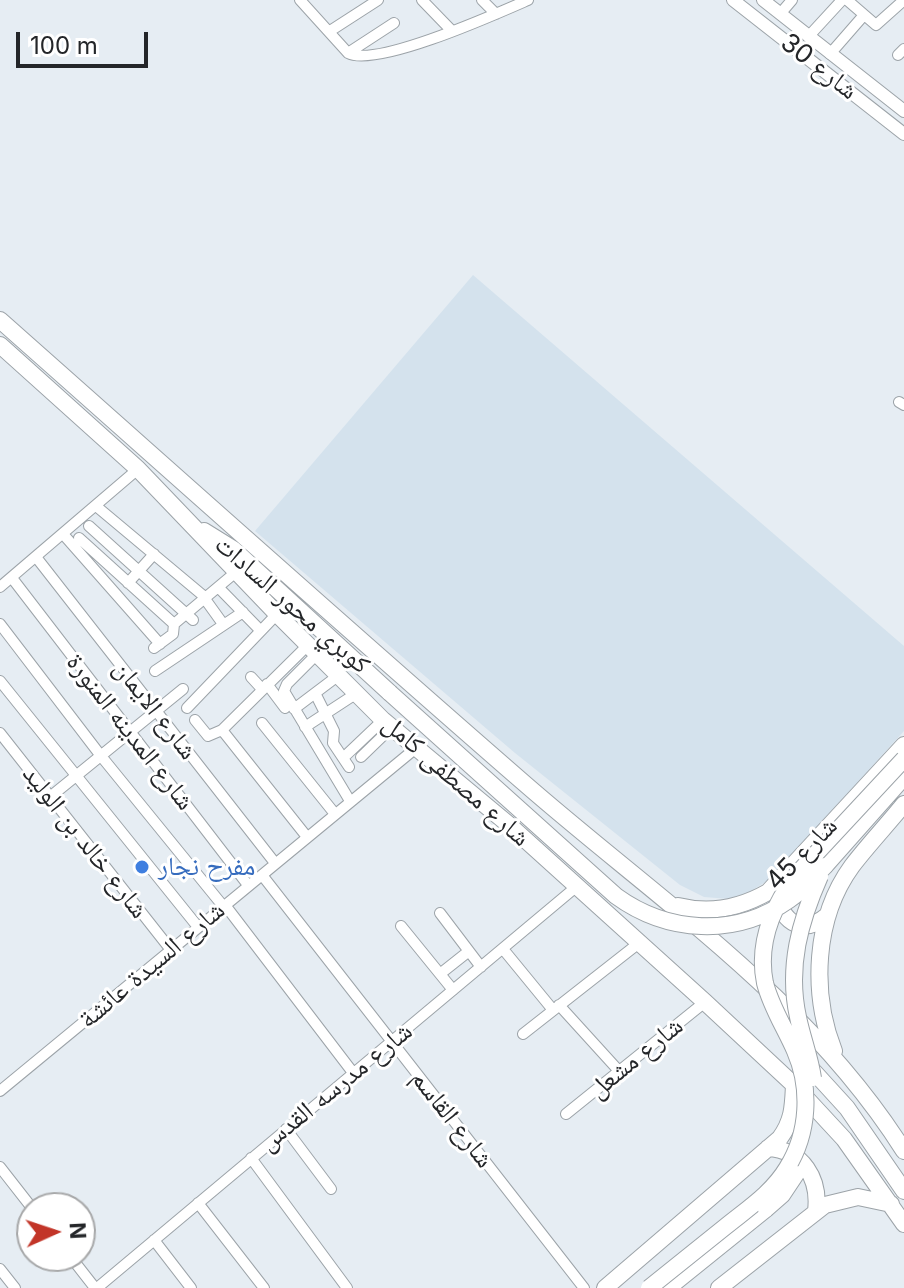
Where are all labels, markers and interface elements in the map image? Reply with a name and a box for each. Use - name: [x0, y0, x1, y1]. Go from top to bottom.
- scale bar: [20, 16, 152, 66]
- street label: شارع 30: [774, 27, 864, 107]
- text: 100 m: [30, 31, 98, 60]
- street label: كوبري محور السادات: [208, 529, 376, 681]
- street label: شارع المدينه المنورة: [59, 648, 201, 816]
- street label: شارع الايمان: [106, 654, 204, 766]
- street label: شارع مصطفى كامل: [376, 709, 536, 853]
- street label: شارع خالد بن الوليد: [16, 759, 154, 925]
- street label: شارع 45: [760, 811, 844, 897]
- place label: مفرح نجار: [158, 851, 255, 883]
- marker: مفرح نجار: [133, 858, 151, 876]
- street label: شارع السيدة عائشة: [73, 895, 231, 1035]
- street label: شارع مشعل: [583, 1011, 689, 1105]
- street label: شارع مدرسه القدس: [253, 1016, 419, 1158]
- street label: شارع القاسم: [404, 1064, 500, 1174]
- north arrow: [16, 1192, 96, 1272]
- text: N: [65, 1222, 91, 1240]

